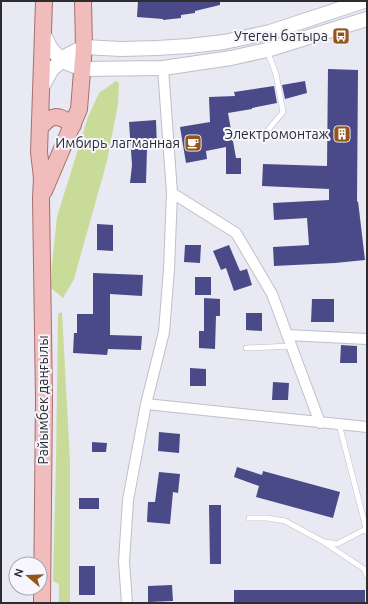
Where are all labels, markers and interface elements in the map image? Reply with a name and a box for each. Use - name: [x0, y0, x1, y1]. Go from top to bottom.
- bus stop icon: Утеген батыра: [331, 26, 351, 46]
- place label: Утеген батыра: [234, 28, 328, 44]
- building icon: Электромонтаж: [332, 124, 352, 144]
- place label: Электромонтаж: [225, 126, 330, 142]
- cafe icon: Имбирь лагманная: [183, 133, 203, 153]
- place label: Имбирь лагманная: [55, 135, 180, 151]
- street label: Райымбек даңғылы: [35, 335, 51, 465]
- north arrow: [8, 556, 48, 596]
- text: N: [12, 567, 26, 579]

